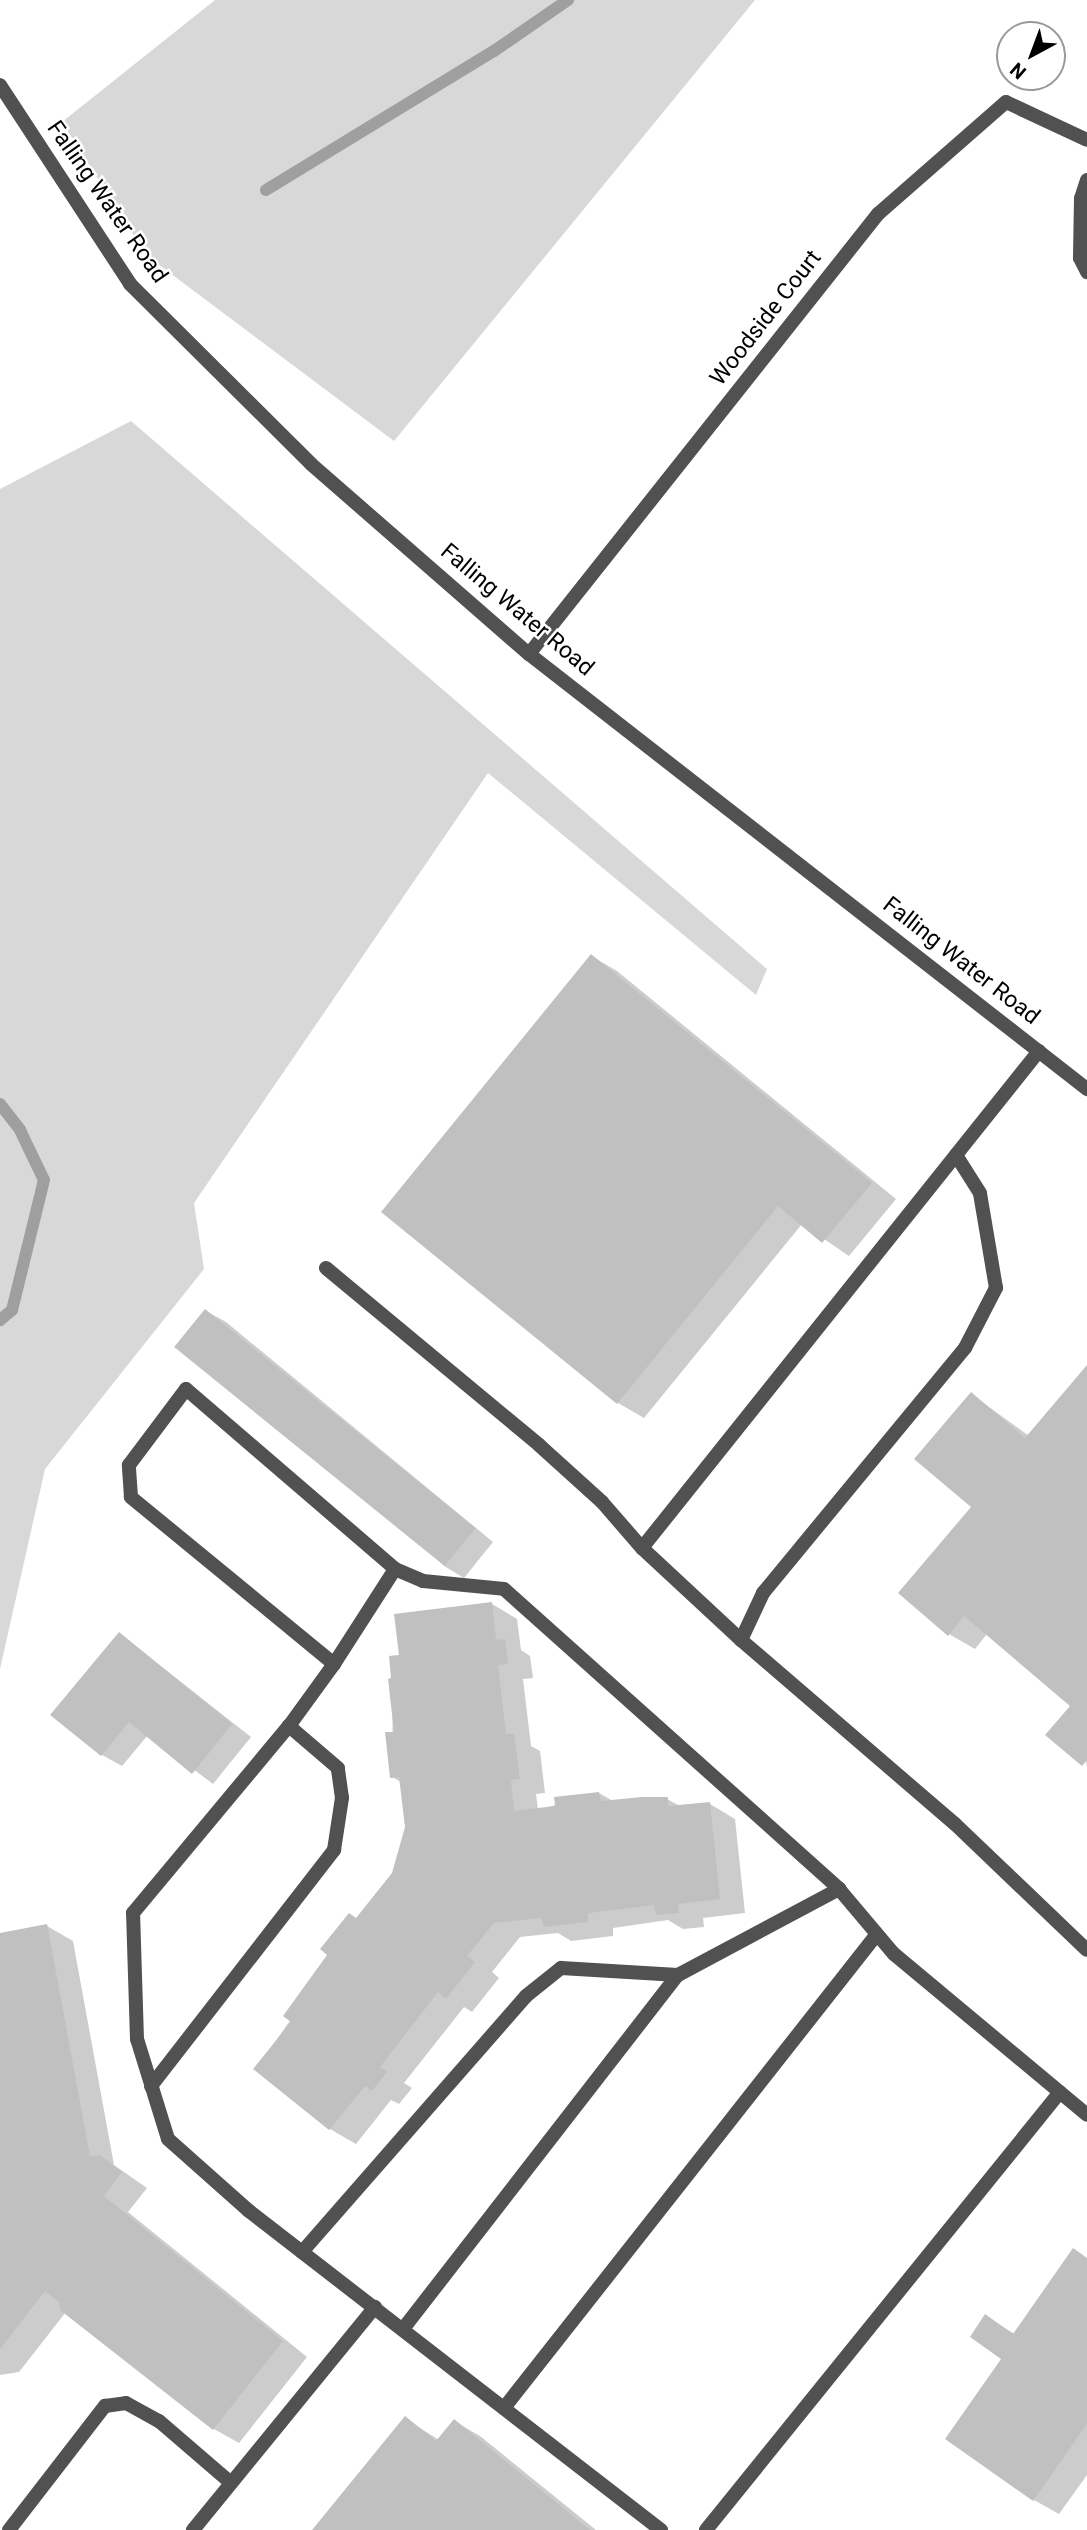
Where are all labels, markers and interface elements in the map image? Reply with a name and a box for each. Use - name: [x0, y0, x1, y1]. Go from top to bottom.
- north arrow: [996, 21, 1066, 91]
- text: N: [1006, 58, 1031, 84]
- street label: Falling Water Road: [41, 116, 173, 288]
- street label: Woodside Court: [705, 245, 827, 391]
- street label: Falling Water Road: [435, 538, 599, 682]
- street label: Falling Water Road: [877, 891, 1045, 1031]

